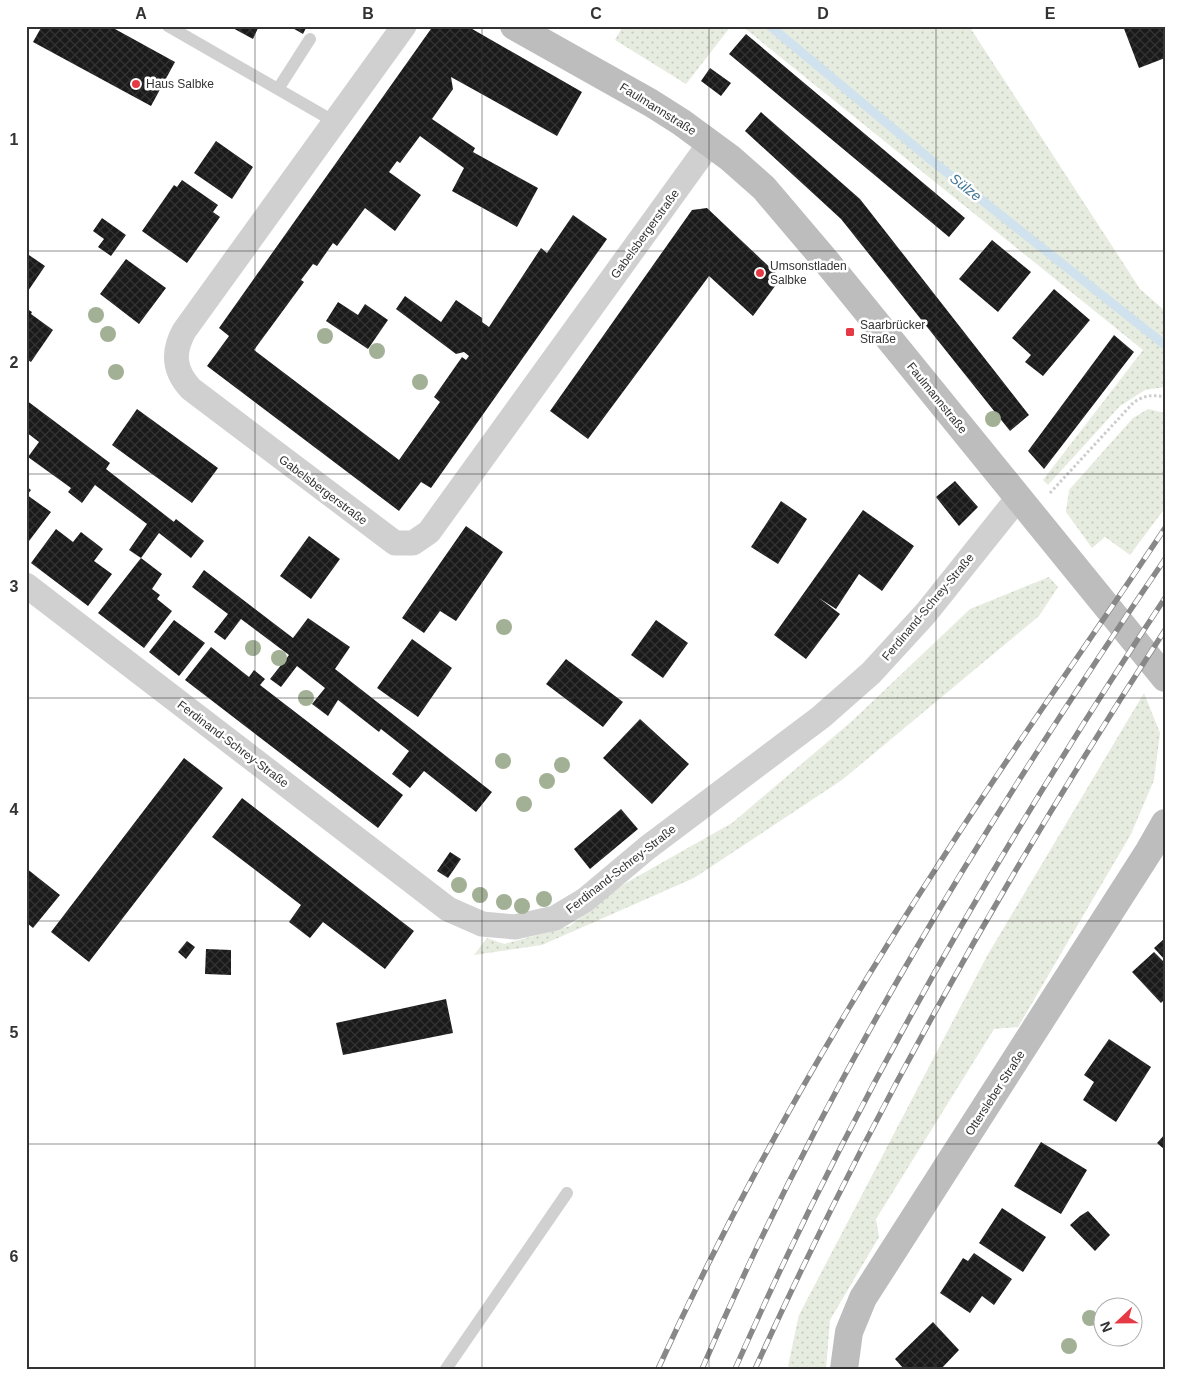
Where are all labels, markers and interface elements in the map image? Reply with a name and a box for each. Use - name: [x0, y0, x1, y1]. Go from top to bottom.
- text: A: [135, 5, 147, 22]
- text: B: [362, 5, 374, 22]
- text: C: [590, 5, 602, 22]
- text: D: [817, 5, 829, 22]
- text: E: [1045, 5, 1056, 22]
- place label: Haus Salbke: [146, 77, 214, 91]
- marker: Haus Salbke: [130, 78, 142, 90]
- street label: Faulmannstraße: [617, 80, 699, 138]
- text: 1: [10, 131, 19, 148]
- water label: Sülze: [947, 170, 985, 204]
- street label: Gabelsbergerstraße: [608, 186, 682, 281]
- place label: Umsonstladen Salbke: [770, 259, 847, 287]
- marker: Umsonstladen Salbke: [754, 267, 766, 279]
- place label: Saarbrücker Straße: [860, 318, 925, 346]
- marker: Saarbrücker Straße: [844, 326, 856, 338]
- text: 2: [10, 354, 19, 371]
- street label: Faulmannstraße: [904, 360, 970, 437]
- street label: Gabelsbergerstraße: [276, 452, 370, 528]
- street label: Ferdinand-Schrey-Straße: [879, 550, 977, 663]
- text: 3: [10, 578, 19, 595]
- street label: Ferdinand-Schrey-Straße: [175, 698, 292, 791]
- text: 4: [10, 801, 19, 818]
- street label: Ferdinand-Schrey-Straße: [563, 822, 679, 916]
- text: 5: [10, 1024, 19, 1041]
- street label: Ottersleber Straße: [962, 1048, 1028, 1138]
- text: 6: [10, 1248, 19, 1265]
- north arrow: [1094, 1298, 1144, 1348]
- text: N: [1097, 1319, 1115, 1335]

